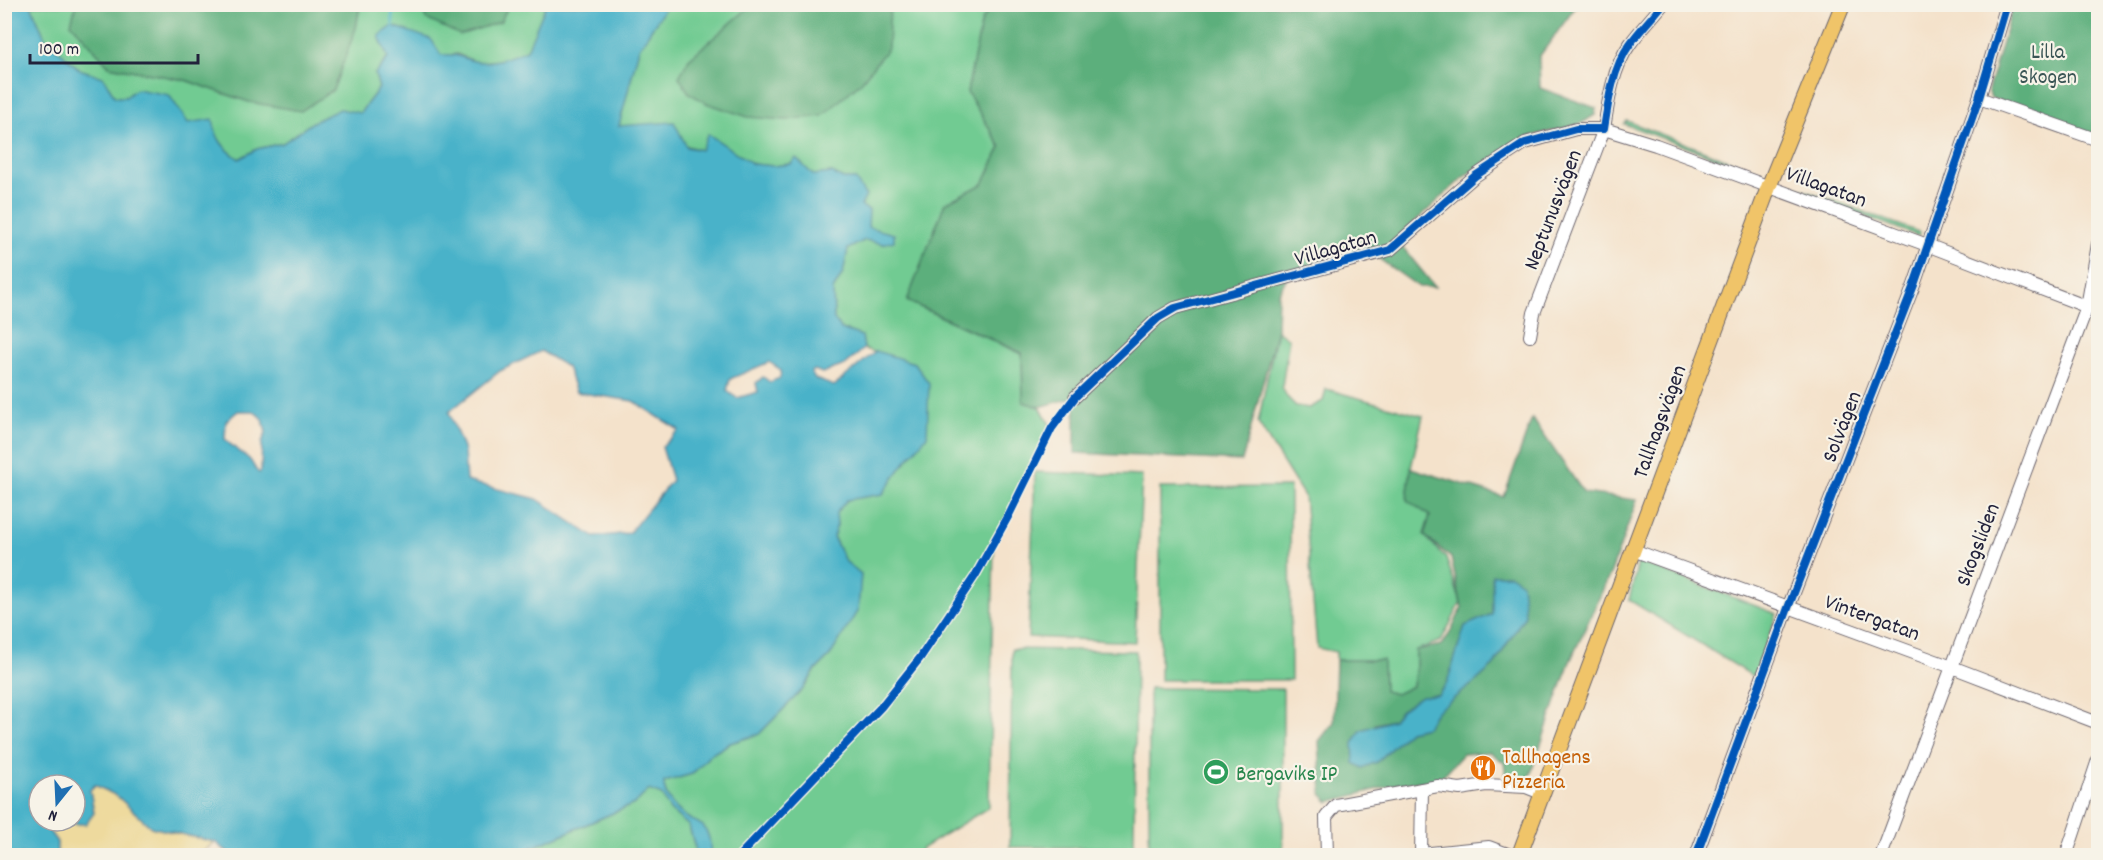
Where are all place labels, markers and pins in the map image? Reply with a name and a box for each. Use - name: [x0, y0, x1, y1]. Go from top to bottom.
- place label: Tallhagens Pizzeria: [1502, 743, 1591, 799]
- restaurant icon: Tallhagens Pizzeria: [1468, 753, 1498, 783]
- sports icon: Bergaviks IP: [1201, 757, 1231, 787]
- place label: Bergaviks IP: [1236, 760, 1338, 791]

